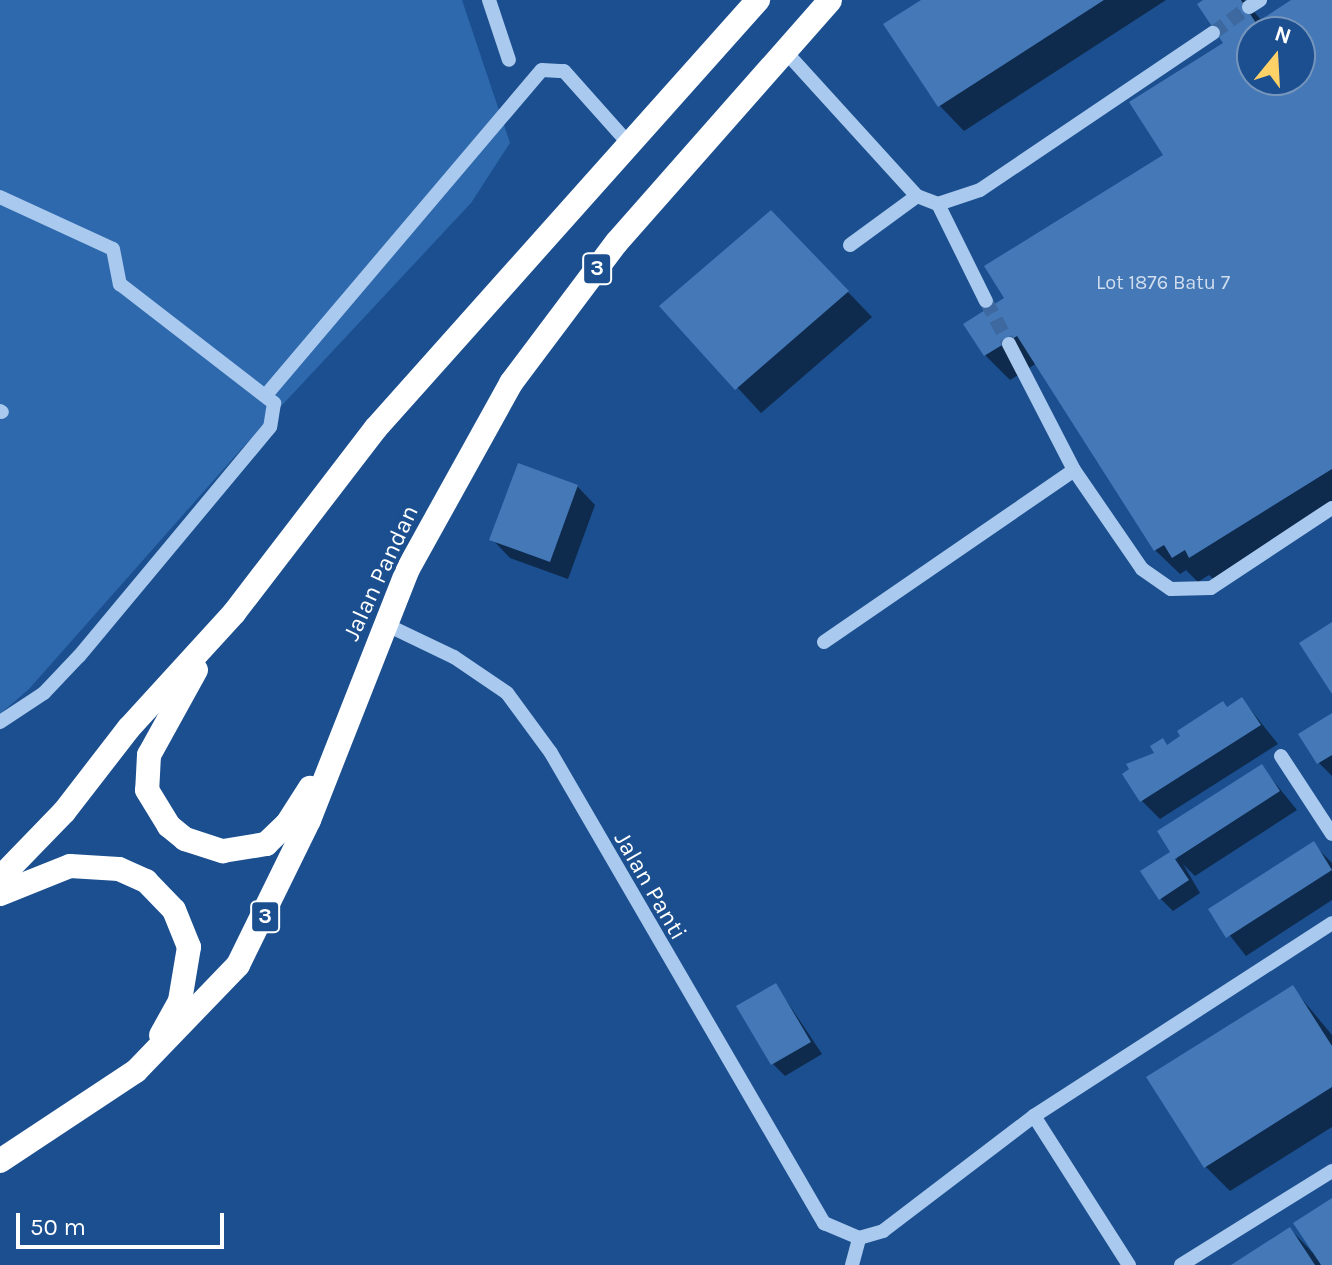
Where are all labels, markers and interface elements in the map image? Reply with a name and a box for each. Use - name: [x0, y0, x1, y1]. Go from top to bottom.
- north arrow: [1236, 16, 1316, 96]
- text: N: [1271, 20, 1294, 50]
- road number: 3: [581, 251, 613, 287]
- house number: Lot 1876 Batu 7: [1096, 270, 1230, 294]
- street label: Jalan Pandan: [337, 501, 425, 645]
- street label: Jalan Panti: [607, 827, 693, 945]
- road number: 3: [249, 899, 281, 935]
- scale bar: [20, 1197, 228, 1247]
- text: 50 m: [30, 1213, 86, 1241]

